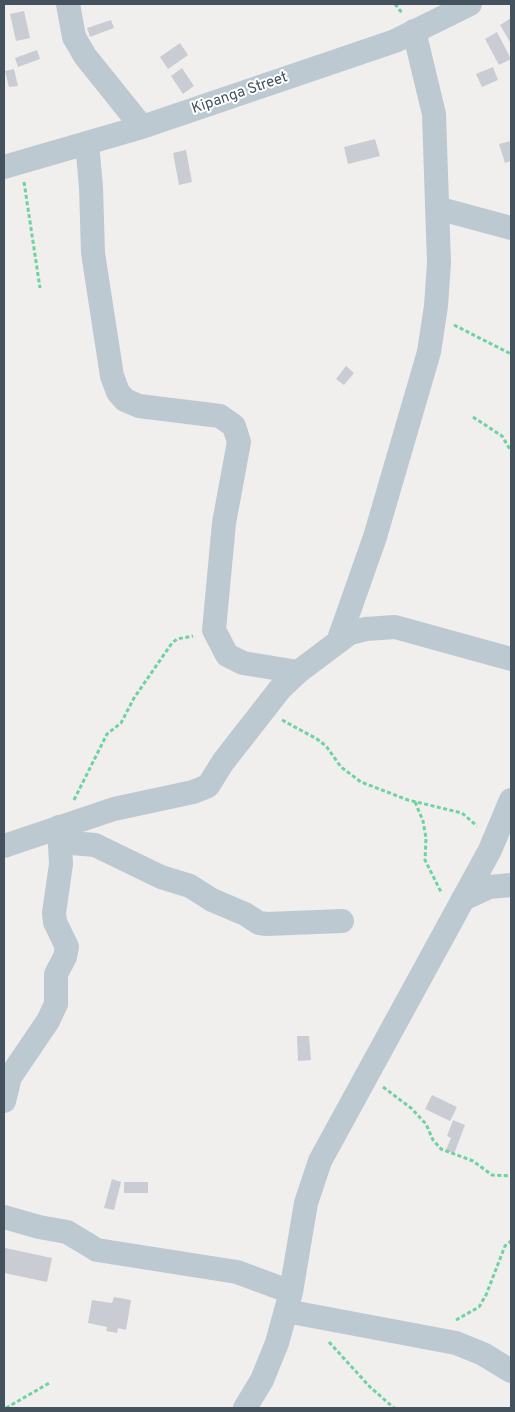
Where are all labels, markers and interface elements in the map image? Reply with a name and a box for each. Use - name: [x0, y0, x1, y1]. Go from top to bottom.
- street label: Kipanga Street: [190, 69, 290, 119]

